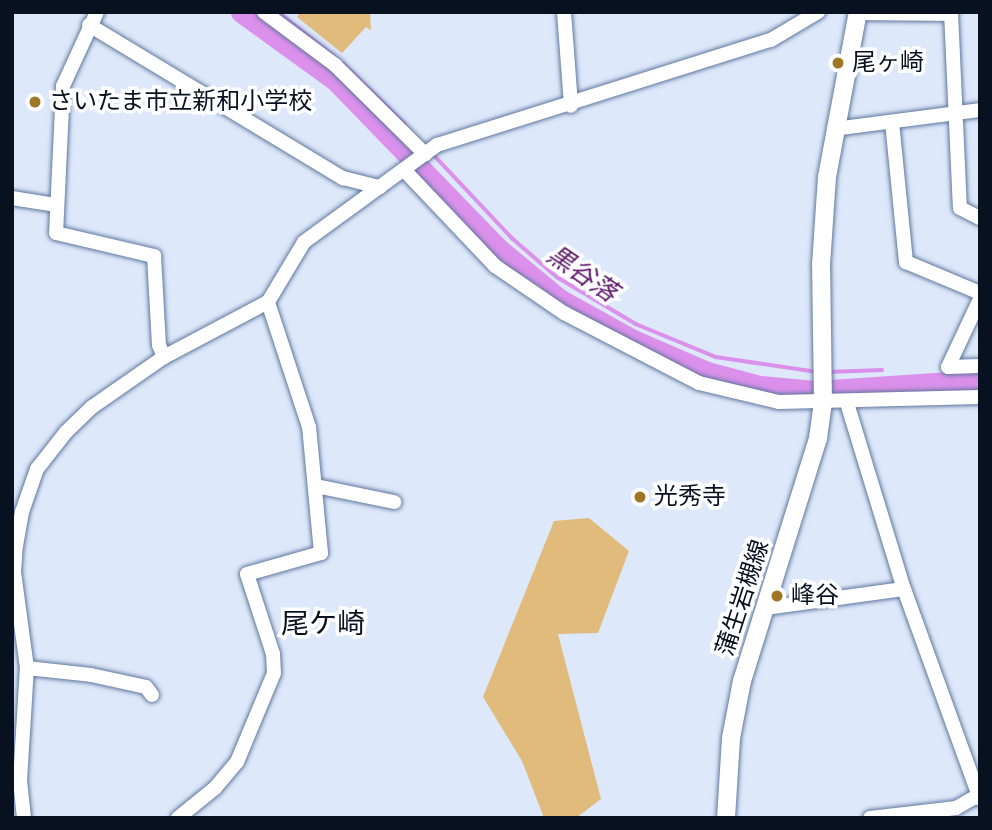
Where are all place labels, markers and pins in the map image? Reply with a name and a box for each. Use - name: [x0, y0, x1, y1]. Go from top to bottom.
- place label: 尾ヶ崎: [852, 49, 924, 77]
- marker: 尾ヶ崎: [830, 55, 846, 71]
- place label: さいたま市立新和小学校: [49, 88, 313, 116]
- marker: さいたま市立新和小学校: [27, 94, 43, 110]
- place label: 光秀寺: [654, 483, 726, 511]
- marker: 光秀寺: [632, 489, 648, 505]
- place label: 峰谷: [791, 582, 839, 610]
- marker: 峰谷: [769, 588, 785, 604]

